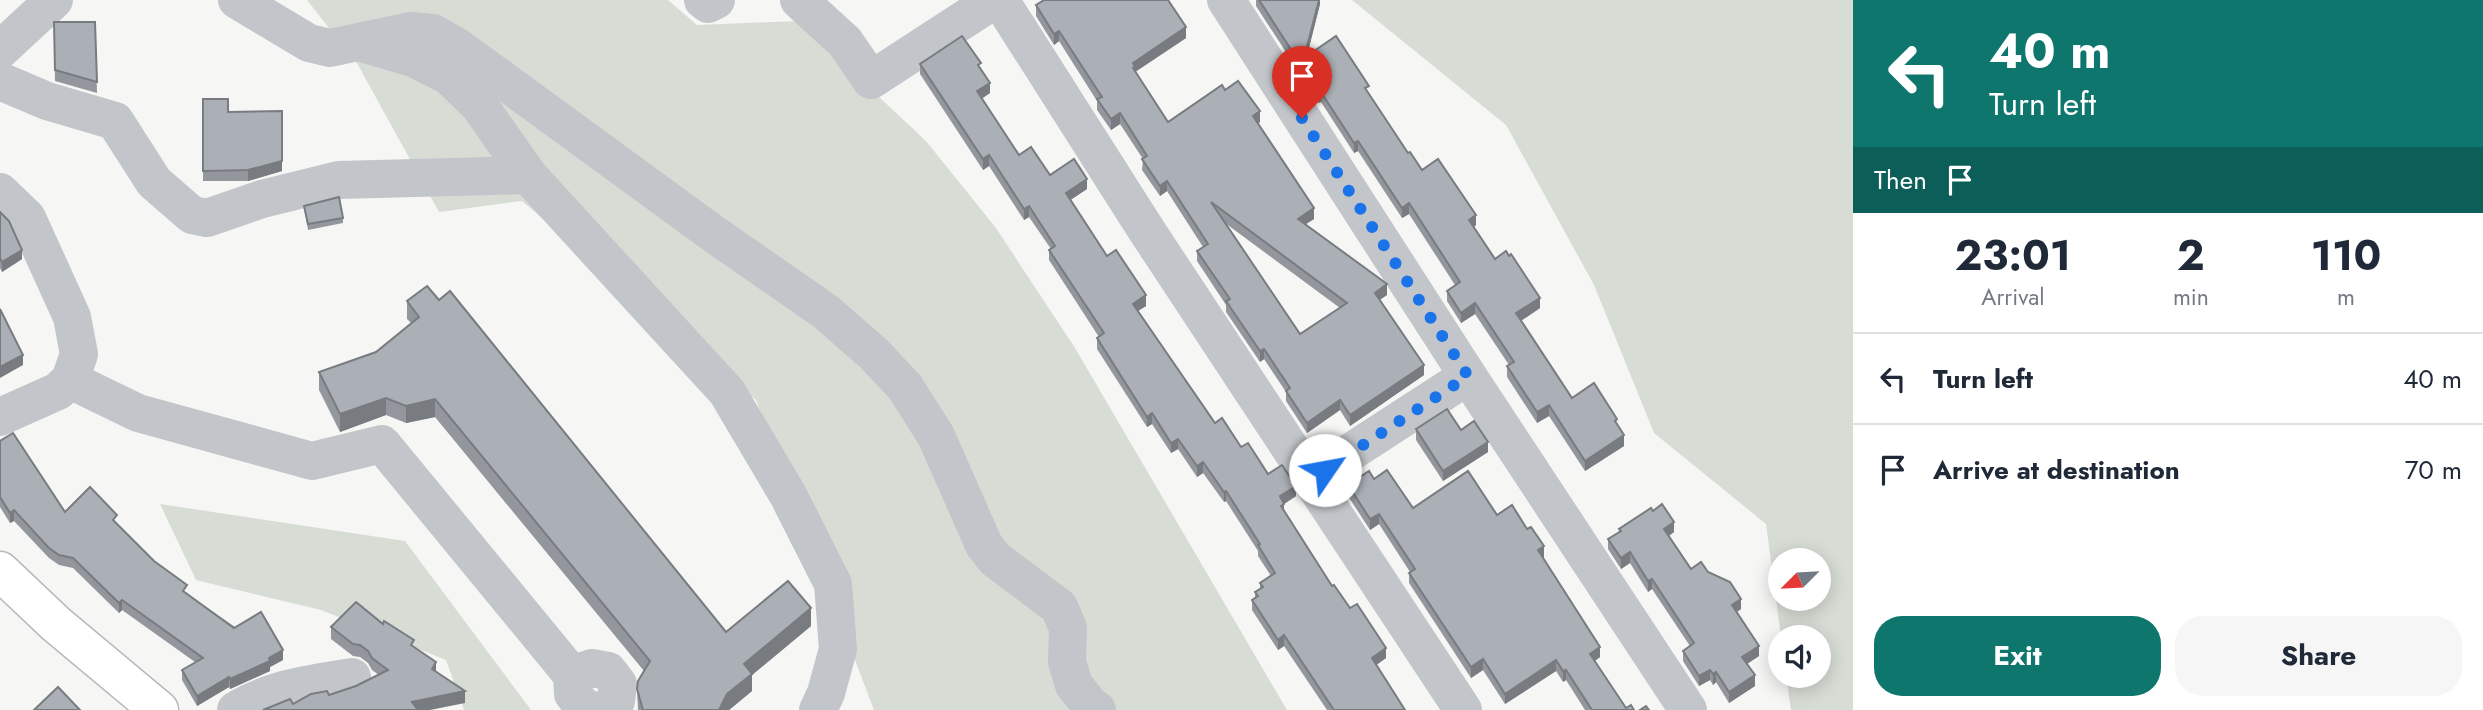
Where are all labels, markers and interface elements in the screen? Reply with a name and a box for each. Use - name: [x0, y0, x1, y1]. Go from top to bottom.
- text: 40 m: [1989, 16, 2111, 86]
- icon: left: [1874, 28, 1965, 119]
- pin: [1272, 46, 1332, 118]
- icon: arrive: [1283, 57, 1321, 95]
- text: Turn left: [1989, 81, 2096, 127]
- text: Then: [1874, 161, 1927, 199]
- icon: arrive: [1941, 161, 1979, 199]
- text: 23:01: [1955, 225, 2071, 286]
- text: 2: [2177, 225, 2205, 286]
- text: 110: [2311, 225, 2381, 286]
- text: Arrival: [1981, 280, 2045, 314]
- text: min: [2173, 280, 2209, 314]
- text: m: [2337, 280, 2355, 314]
- icon: left: [1874, 360, 1912, 398]
- text: Turn left: [1933, 360, 2033, 398]
- text: 40 m: [2403, 360, 2462, 398]
- position arrow: [1288, 433, 1362, 507]
- icon: arrive: [1874, 451, 1912, 489]
- text: Arrive at destination: [1933, 451, 2180, 489]
- text: 70 m: [2405, 451, 2462, 489]
- north arrow: [1768, 548, 1830, 611]
- map controls: [1768, 548, 1831, 688]
- button: Exit: [1874, 616, 2161, 696]
- button: Share: [2175, 616, 2462, 696]
- button: sound: [1768, 625, 1831, 688]

